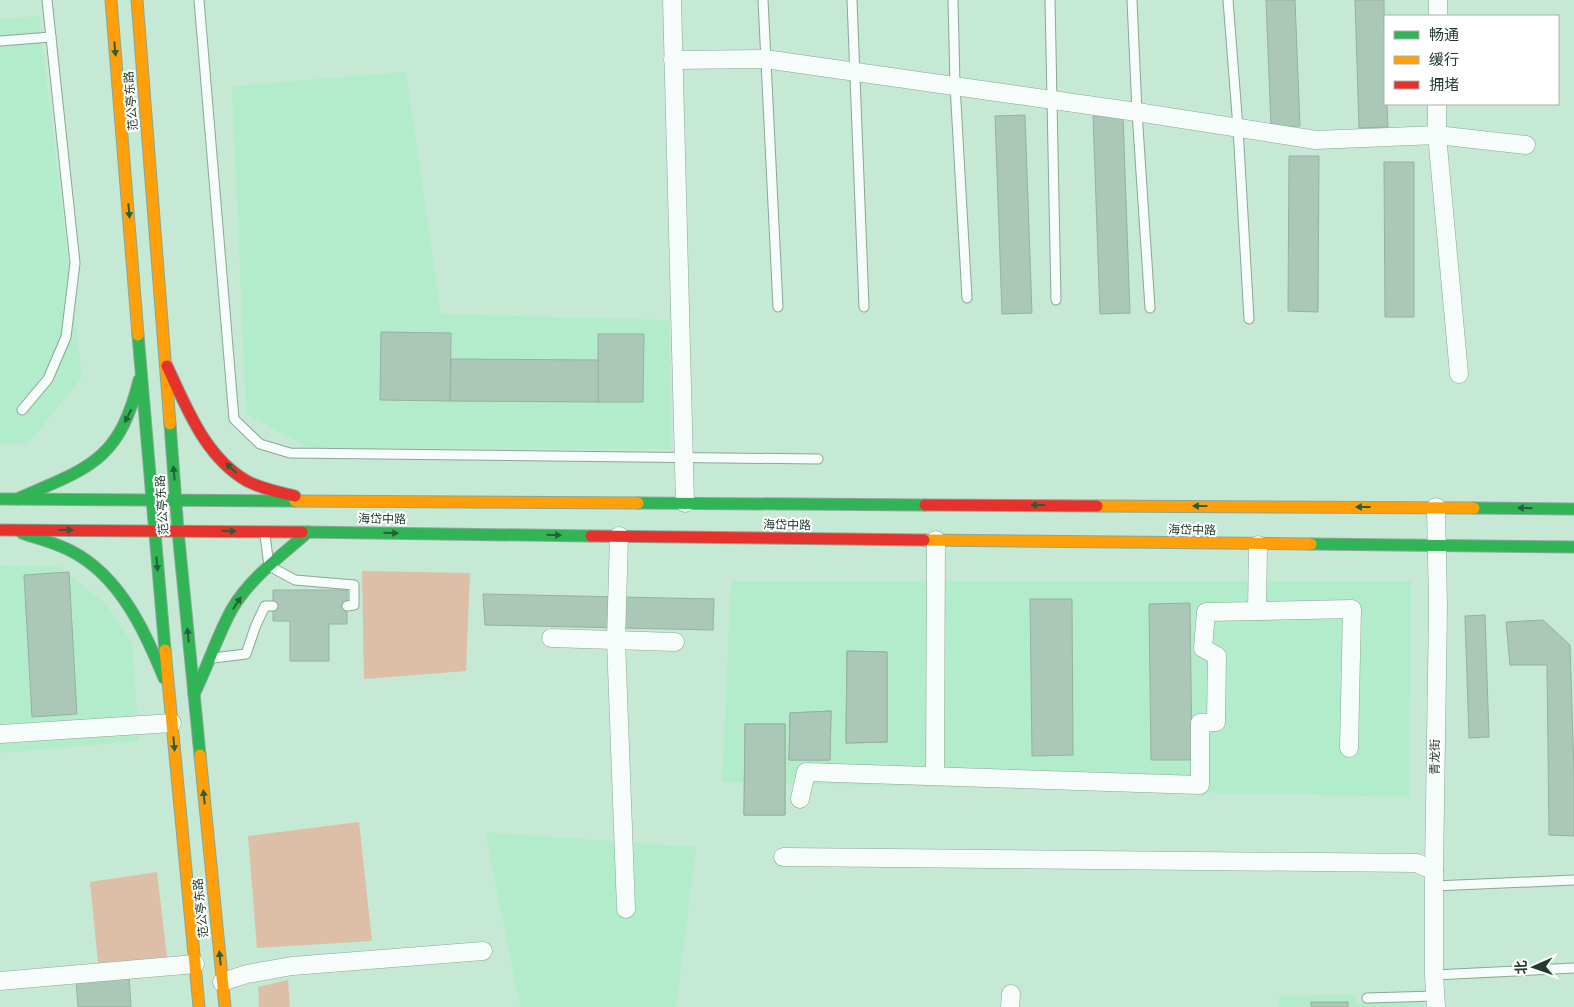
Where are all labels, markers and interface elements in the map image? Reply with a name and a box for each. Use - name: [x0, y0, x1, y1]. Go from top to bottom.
- legend: [1384, 15, 1559, 105]
- text: 畅通: [1429, 26, 1459, 44]
- one-way arrow: [112, 41, 120, 57]
- text: 缓行: [1429, 51, 1459, 69]
- street label: 范公亭东路: [121, 70, 141, 132]
- text: 拥堵: [1429, 76, 1459, 94]
- one-way arrow: [125, 203, 133, 219]
- one-way arrow: [124, 409, 132, 423]
- one-way arrow: [225, 462, 237, 474]
- one-way arrow: [170, 465, 178, 481]
- street label: 范公亭东路: [153, 475, 171, 535]
- one-way arrow: [1030, 501, 1046, 509]
- one-way arrow: [1192, 502, 1208, 510]
- one-way arrow: [1355, 503, 1371, 511]
- one-way arrow: [1517, 504, 1533, 512]
- street label: 海岱中路: [358, 512, 406, 526]
- street label: 海岱中路: [763, 518, 811, 532]
- street label: 海岱中路: [1168, 523, 1216, 537]
- one-way arrow: [58, 527, 74, 535]
- one-way arrow: [221, 528, 237, 536]
- one-way arrow: [383, 529, 399, 537]
- one-way arrow: [546, 531, 562, 539]
- one-way arrow: [154, 557, 162, 573]
- one-way arrow: [232, 596, 241, 609]
- one-way arrow: [184, 627, 192, 643]
- one-way arrow: [170, 736, 178, 752]
- street label: 青龙街: [1428, 739, 1442, 775]
- one-way arrow: [200, 788, 208, 804]
- street label: 范公亭东路: [191, 877, 211, 939]
- north arrow: [1509, 942, 1559, 992]
- one-way arrow: [216, 950, 224, 966]
- text: 北: [1513, 960, 1530, 975]

